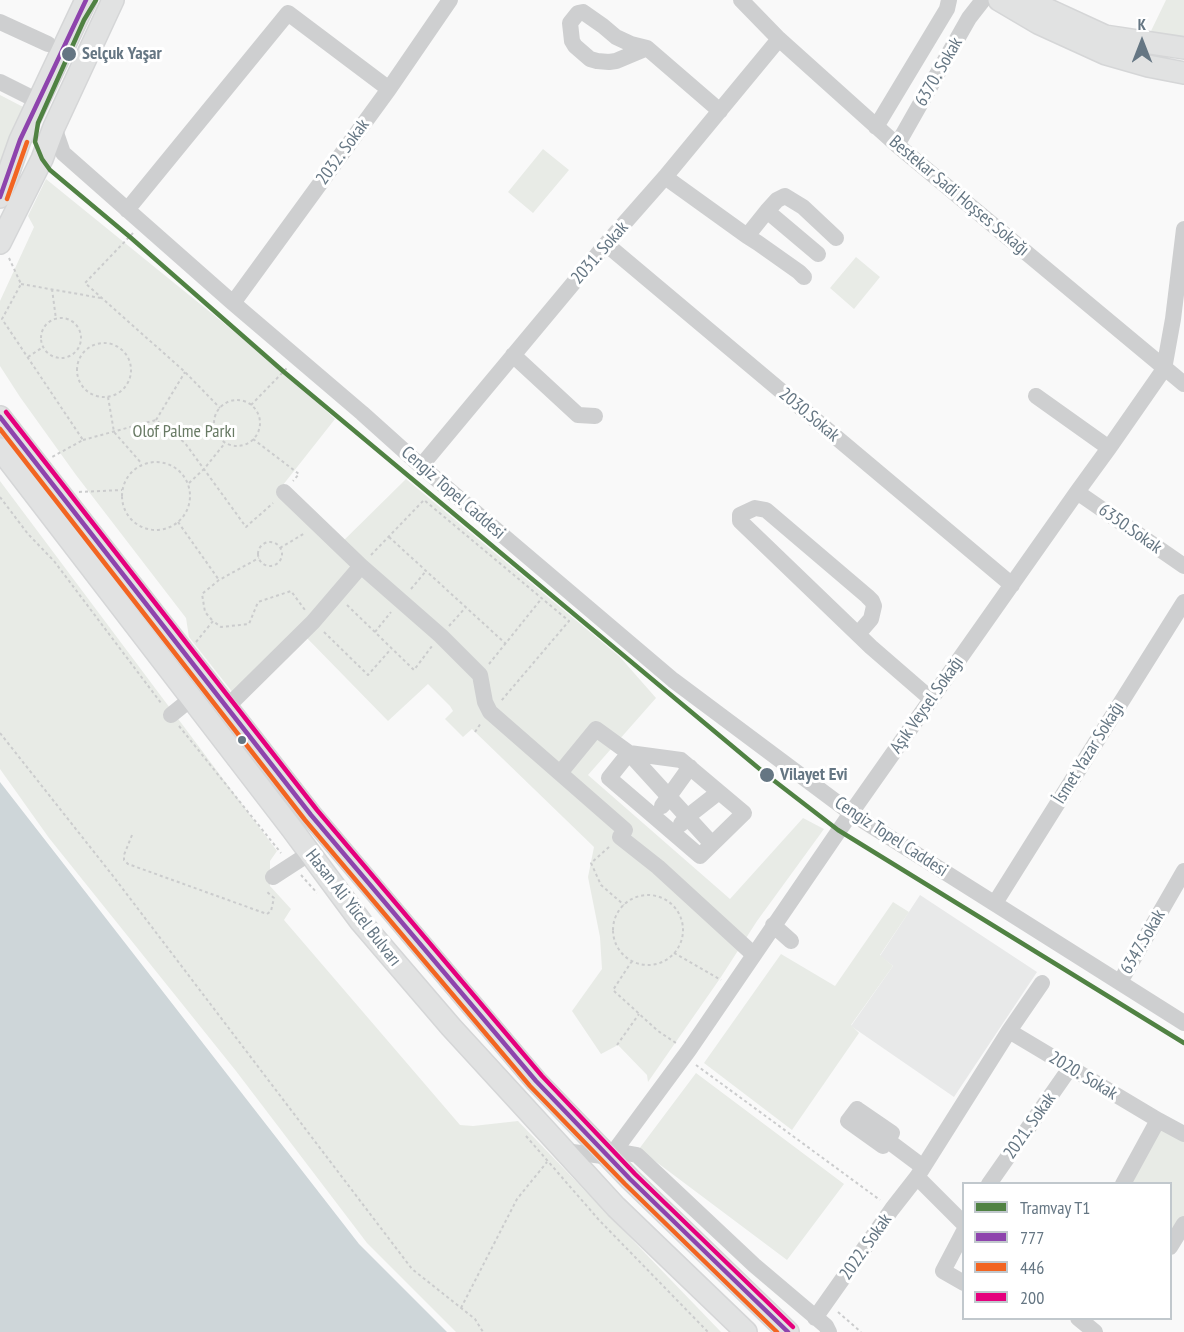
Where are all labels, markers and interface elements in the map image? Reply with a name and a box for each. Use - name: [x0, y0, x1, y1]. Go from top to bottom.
- north arrow: [1112, 12, 1172, 72]
- text: K: [1138, 14, 1146, 34]
- street label: 6370. Sokak: [911, 34, 967, 110]
- place label: Selçuk Yaşar: [82, 43, 162, 65]
- marker: Selçuk Yaşar: [60, 45, 78, 63]
- street label: 2032. Sokak: [312, 115, 374, 189]
- street label: Bestekar Sadi Hoşses Sokağı: [885, 131, 1033, 261]
- street label: 2031. Sokak: [567, 217, 633, 289]
- street label: 2030.Sokak: [774, 384, 844, 446]
- park label: Olof Palme Parkı: [133, 421, 235, 443]
- street label: Cengiz Topel Caddesi: [397, 442, 509, 544]
- street label: 6350.Sokak: [1094, 499, 1166, 559]
- street label: Aşık Veysel Sokağı: [886, 652, 968, 758]
- street label: İsmet Yazar Sokağı: [1049, 698, 1129, 808]
- unlabelled marker: [236, 734, 248, 746]
- place label: Vilayet Evi: [780, 764, 848, 786]
- marker: Vilayet Evi: [758, 766, 776, 784]
- street label: Cengiz Topel Caddesi: [830, 792, 952, 882]
- street label: Hasan Ali Yücel Bulvarı: [301, 845, 405, 971]
- street label: 6347.Sokak: [1116, 906, 1170, 978]
- street label: 2020. Sokak: [1045, 1047, 1121, 1105]
- street label: 2021. Sokak: [999, 1089, 1061, 1163]
- legend: [962, 1182, 1172, 1320]
- text: Tramvay T1: [1020, 1196, 1090, 1219]
- street label: 2022. Sokak: [835, 1210, 897, 1284]
- text: 777: [1020, 1226, 1044, 1249]
- text: 446: [1020, 1256, 1044, 1279]
- text: 200: [1020, 1286, 1044, 1309]

